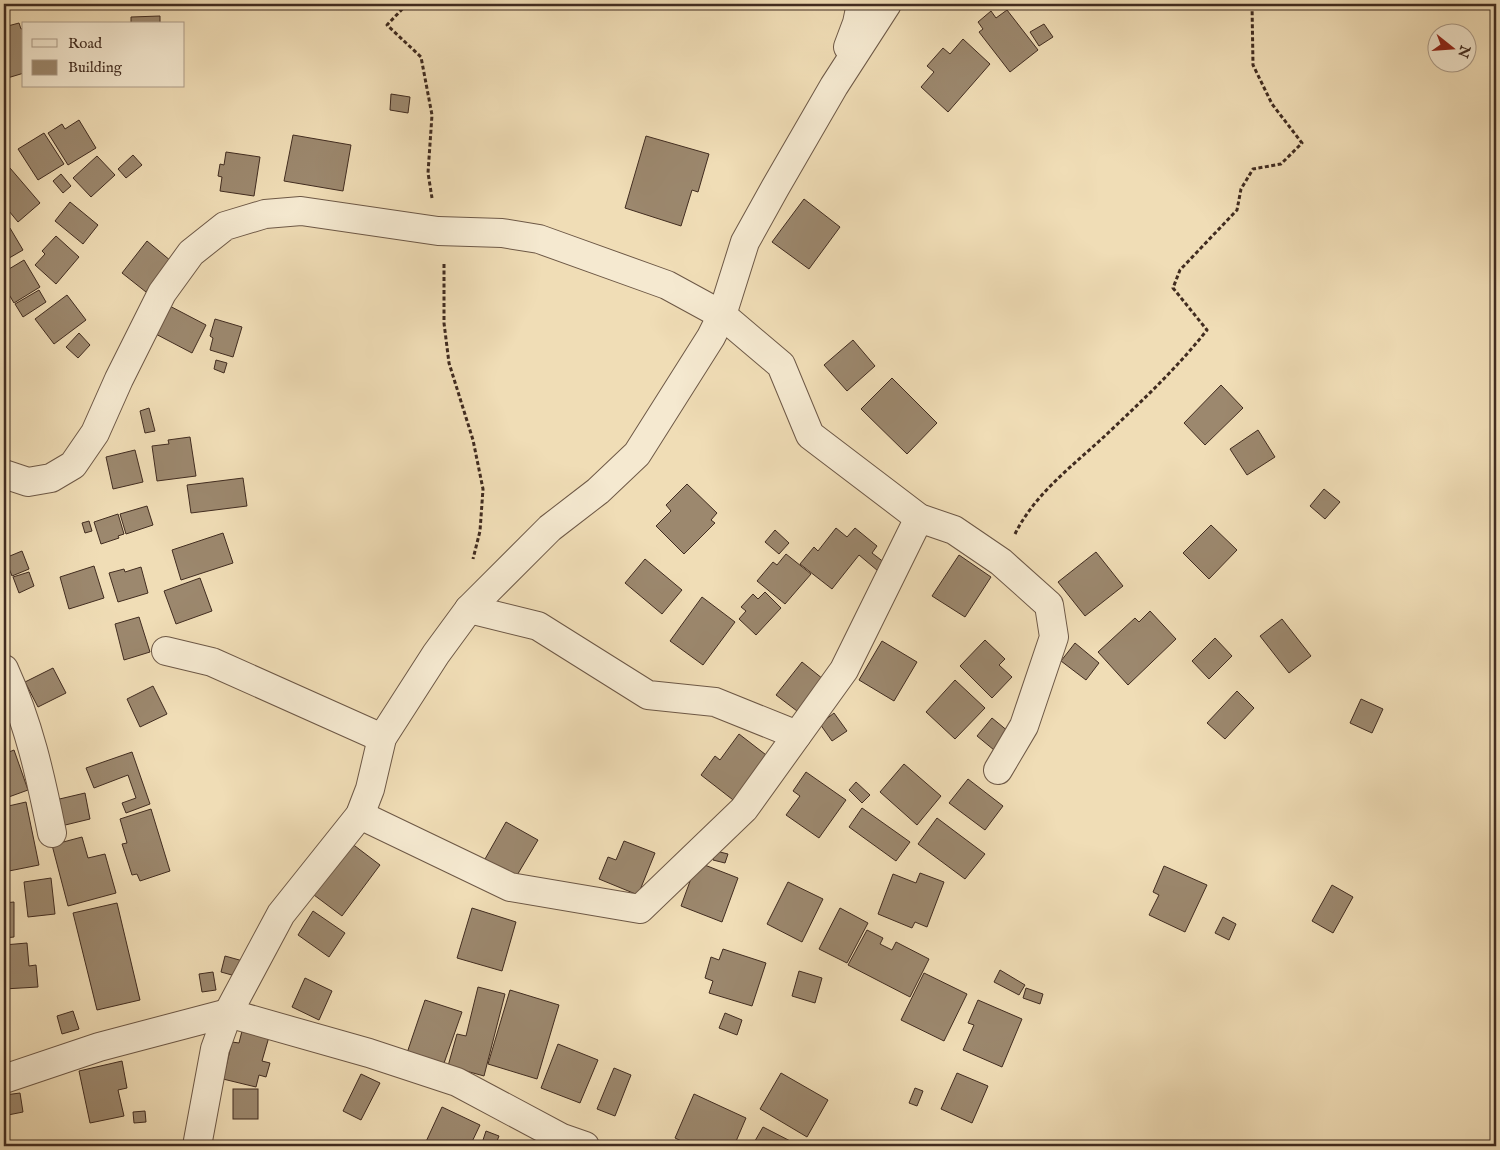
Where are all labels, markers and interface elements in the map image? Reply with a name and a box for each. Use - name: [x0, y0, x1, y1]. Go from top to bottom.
- legend: [22, 22, 185, 88]
- north arrow: [1428, 22, 1478, 72]
- text: Road: [68, 34, 103, 53]
- text: N: [1453, 42, 1474, 60]
- text: Building: [68, 58, 123, 77]

